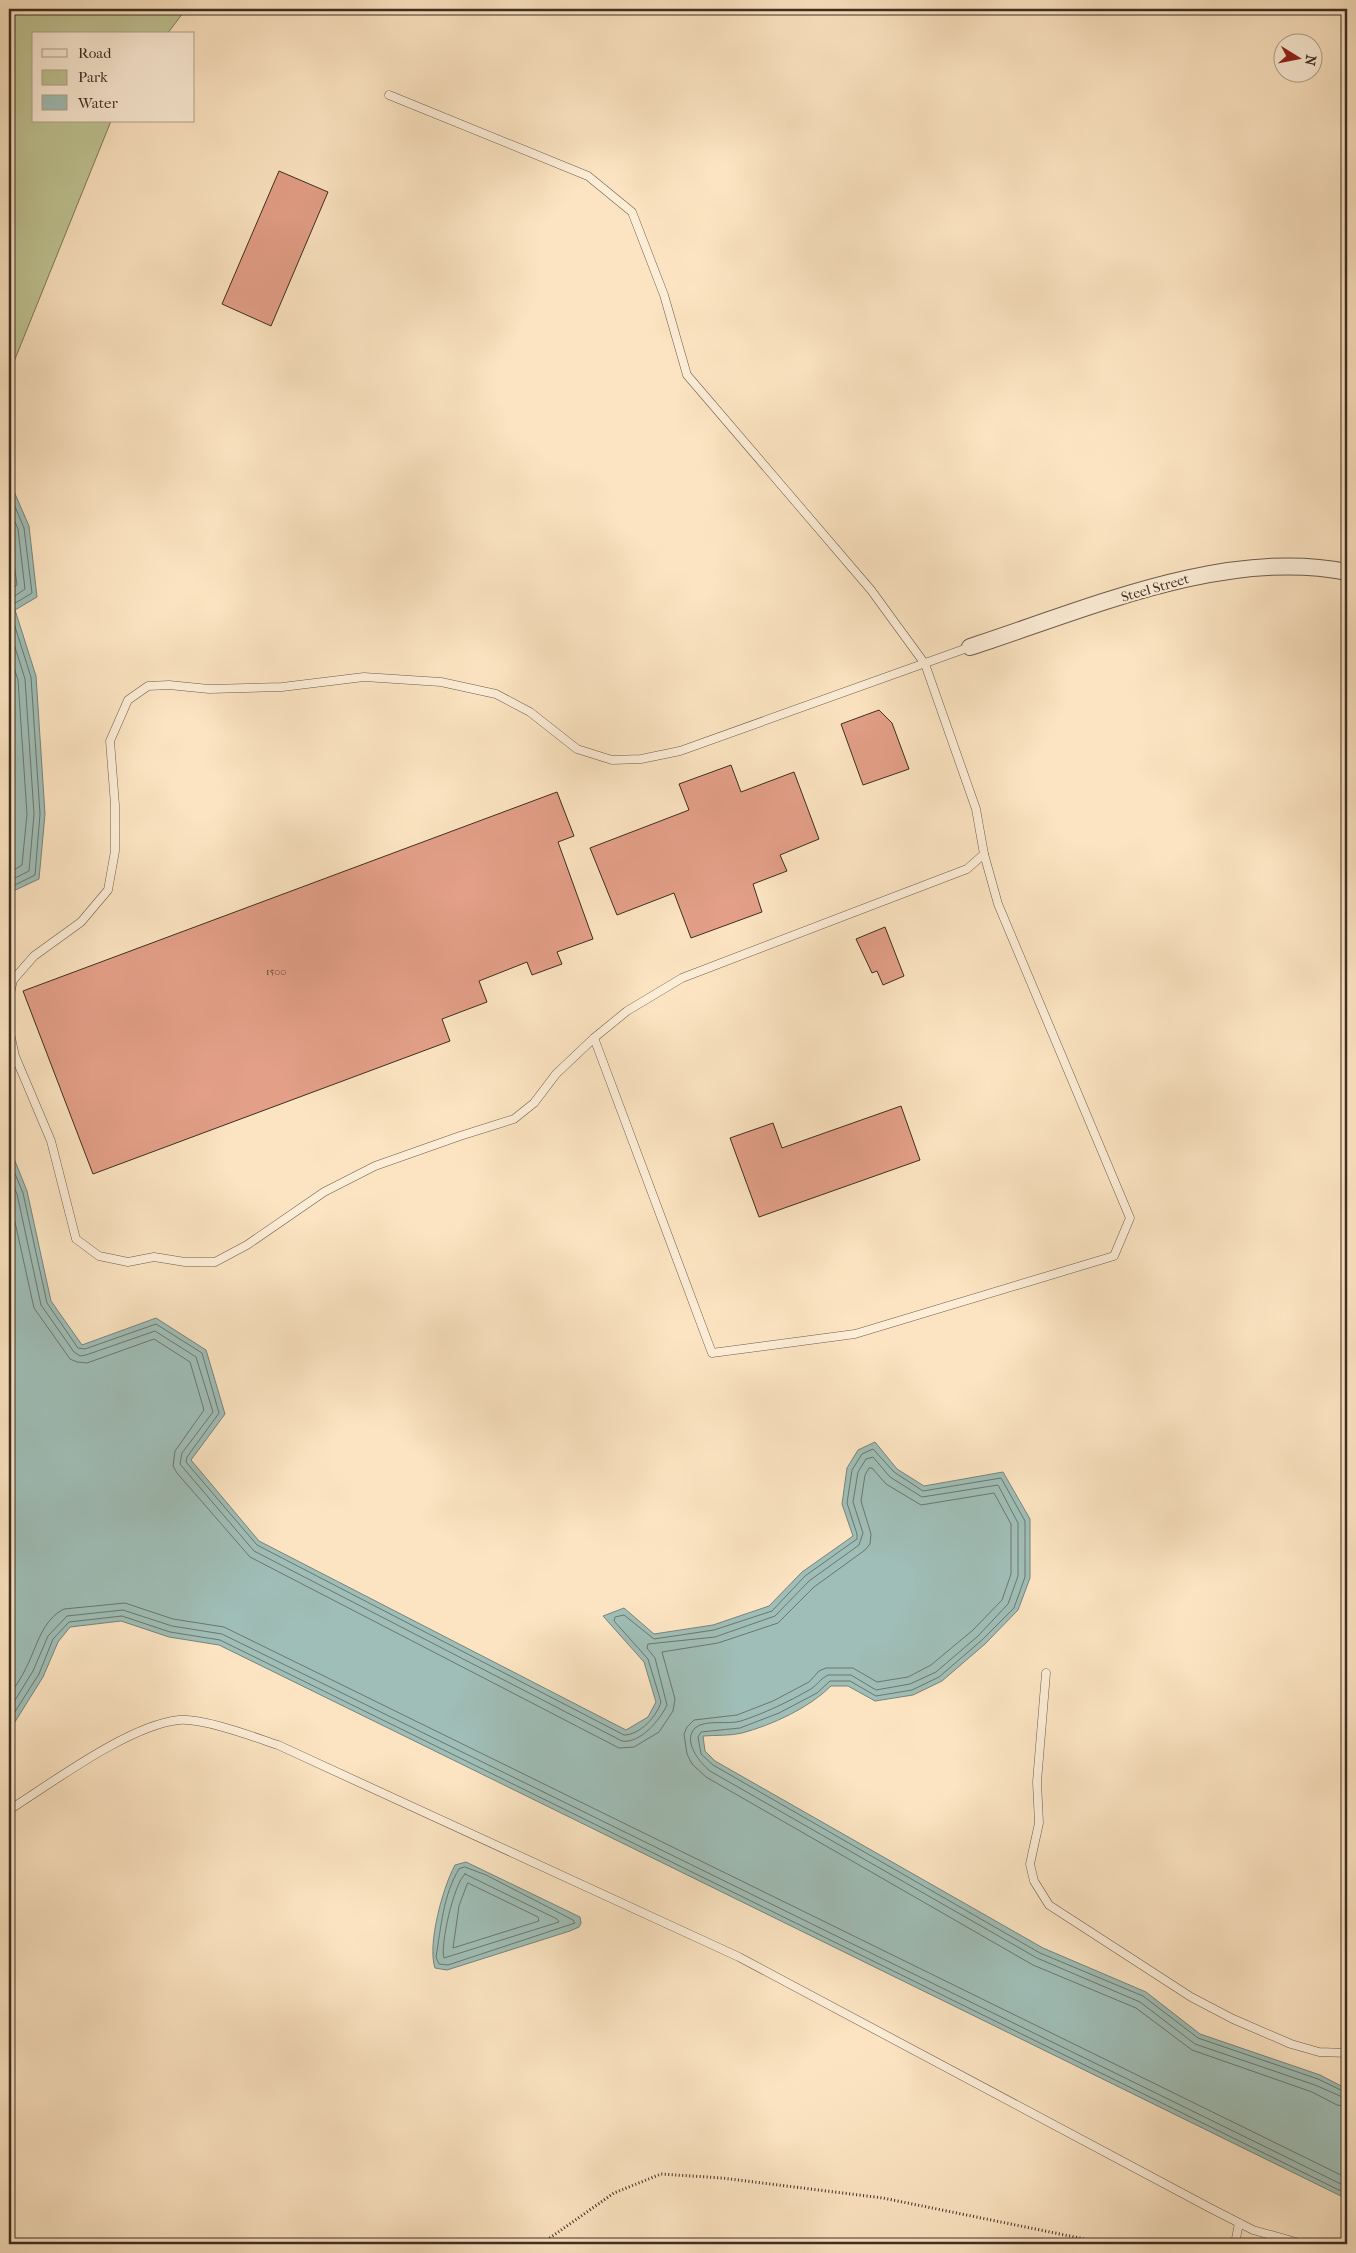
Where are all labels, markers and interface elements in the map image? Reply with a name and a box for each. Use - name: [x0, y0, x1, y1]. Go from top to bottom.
- legend: [32, 32, 195, 122]
- north arrow: [1274, 32, 1324, 82]
- text: Road: [78, 44, 112, 62]
- text: N: [1301, 53, 1320, 67]
- text: Park: [78, 68, 108, 86]
- text: Water: [77, 94, 118, 112]
- street label: Steel Street: [1119, 570, 1191, 606]
- house number: 1500: [266, 965, 286, 978]

